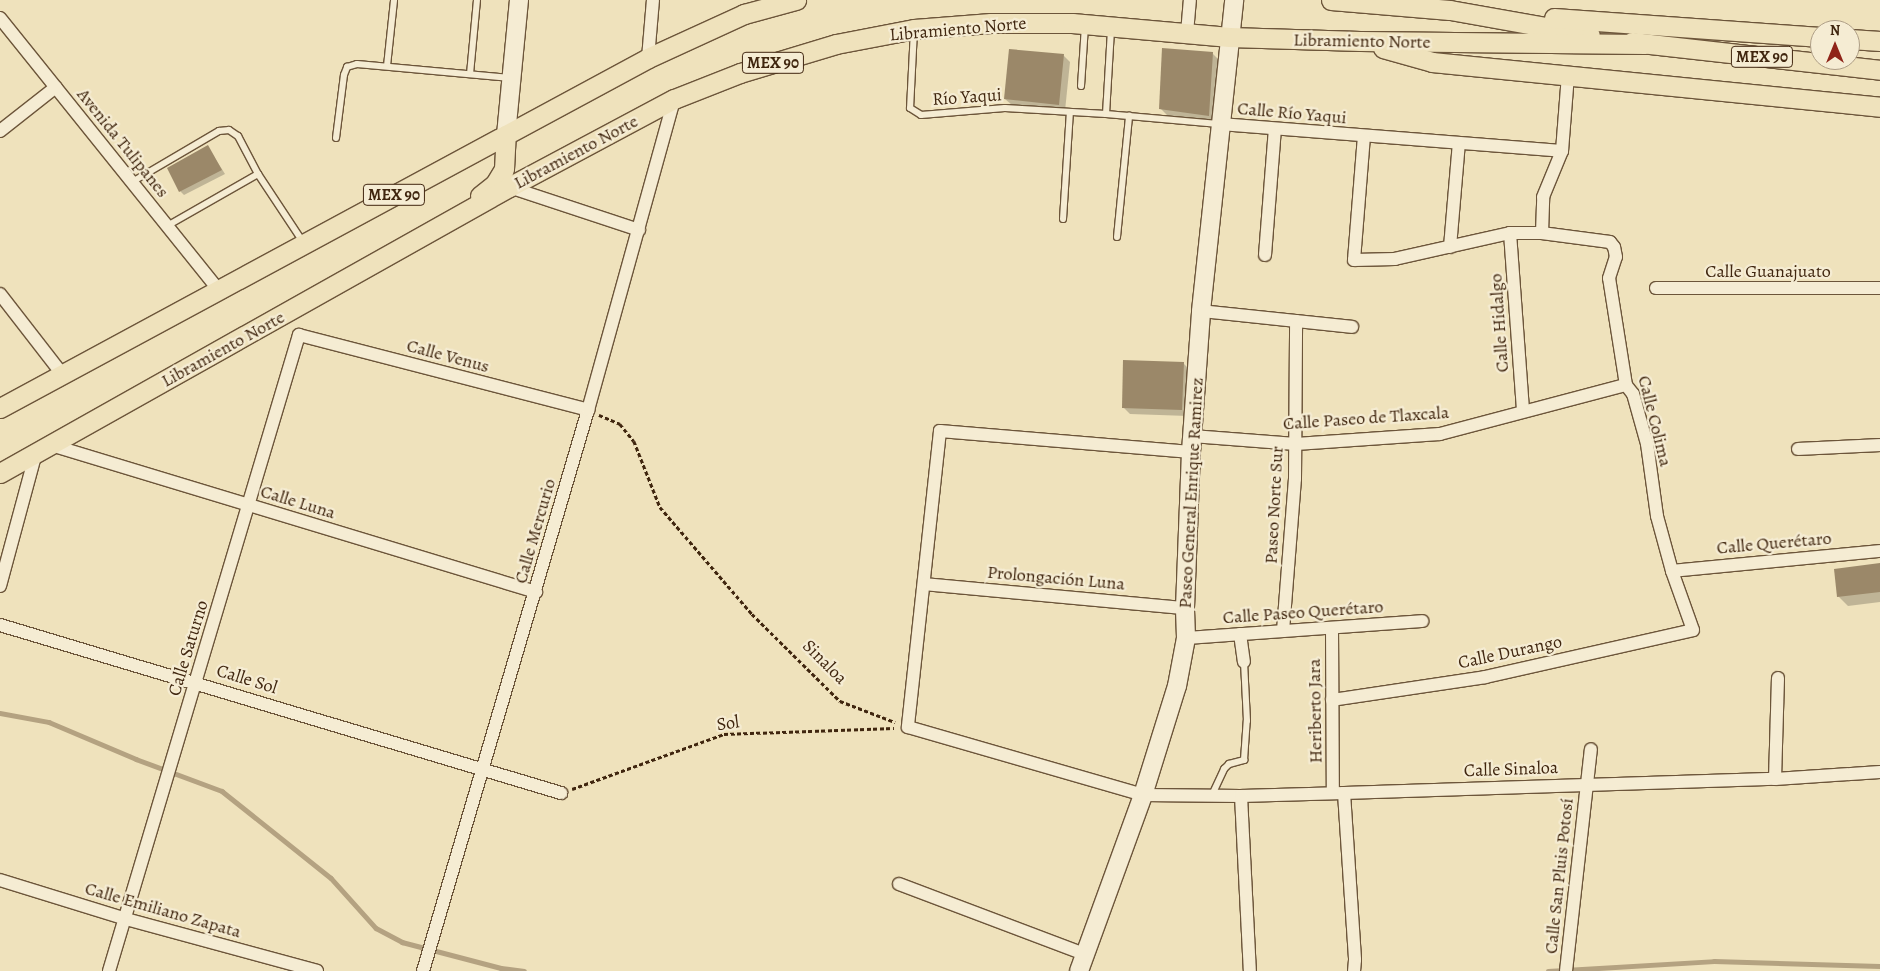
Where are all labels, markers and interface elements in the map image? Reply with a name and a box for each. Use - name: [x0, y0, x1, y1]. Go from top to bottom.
- street label: Libramiento Norte: [889, 12, 1027, 46]
- north arrow: [1810, 20, 1860, 70]
- text: N: [1830, 21, 1840, 40]
- street label: Libramiento Norte: [1293, 29, 1431, 53]
- road number: MEX 90: [1731, 44, 1793, 70]
- road number: MEX 90: [742, 49, 804, 76]
- street label: Avenida Tulipanes: [72, 84, 174, 202]
- street label: Río Yaqui: [932, 84, 1002, 110]
- street label: Calle Río Yaqui: [1236, 97, 1348, 129]
- street label: Libramiento Norte: [510, 110, 642, 194]
- road number: MEX 90: [363, 182, 425, 208]
- street label: Calle Guanajuato: [1705, 260, 1831, 282]
- street label: Calle Hidalgo: [1485, 273, 1513, 373]
- street label: Libramiento Norte: [158, 306, 288, 392]
- street label: Calle Venus: [404, 335, 492, 377]
- street label: Calle Colima: [1633, 373, 1677, 469]
- street label: Paseo General Enrique Ramirez: [1174, 377, 1208, 609]
- street label: Calle Paseo de Tlaxcala: [1282, 401, 1450, 435]
- street label: Paseo Norte Sur: [1260, 446, 1288, 564]
- street label: Calle Mercurio: [510, 476, 560, 586]
- street label: Calle Luna: [258, 480, 338, 524]
- street label: Calle Querétaro: [1716, 527, 1832, 559]
- street label: Prolongación Luna: [986, 561, 1126, 595]
- street label: Calle Paseo Querétaro: [1222, 596, 1384, 628]
- street label: Calle Saturno: [163, 597, 213, 699]
- street label: Calle Durango: [1456, 630, 1564, 674]
- street label: Sinaloa: [798, 635, 852, 689]
- street label: Heriberto Jara: [1303, 658, 1327, 764]
- street label: Calle Sol: [214, 660, 280, 698]
- street label: Sol: [715, 711, 741, 735]
- street label: Calle Sinaloa: [1463, 757, 1559, 781]
- street label: Calle San Pluis Potosí: [1540, 797, 1578, 955]
- street label: Calle Emiliano Zapata: [82, 877, 244, 943]

